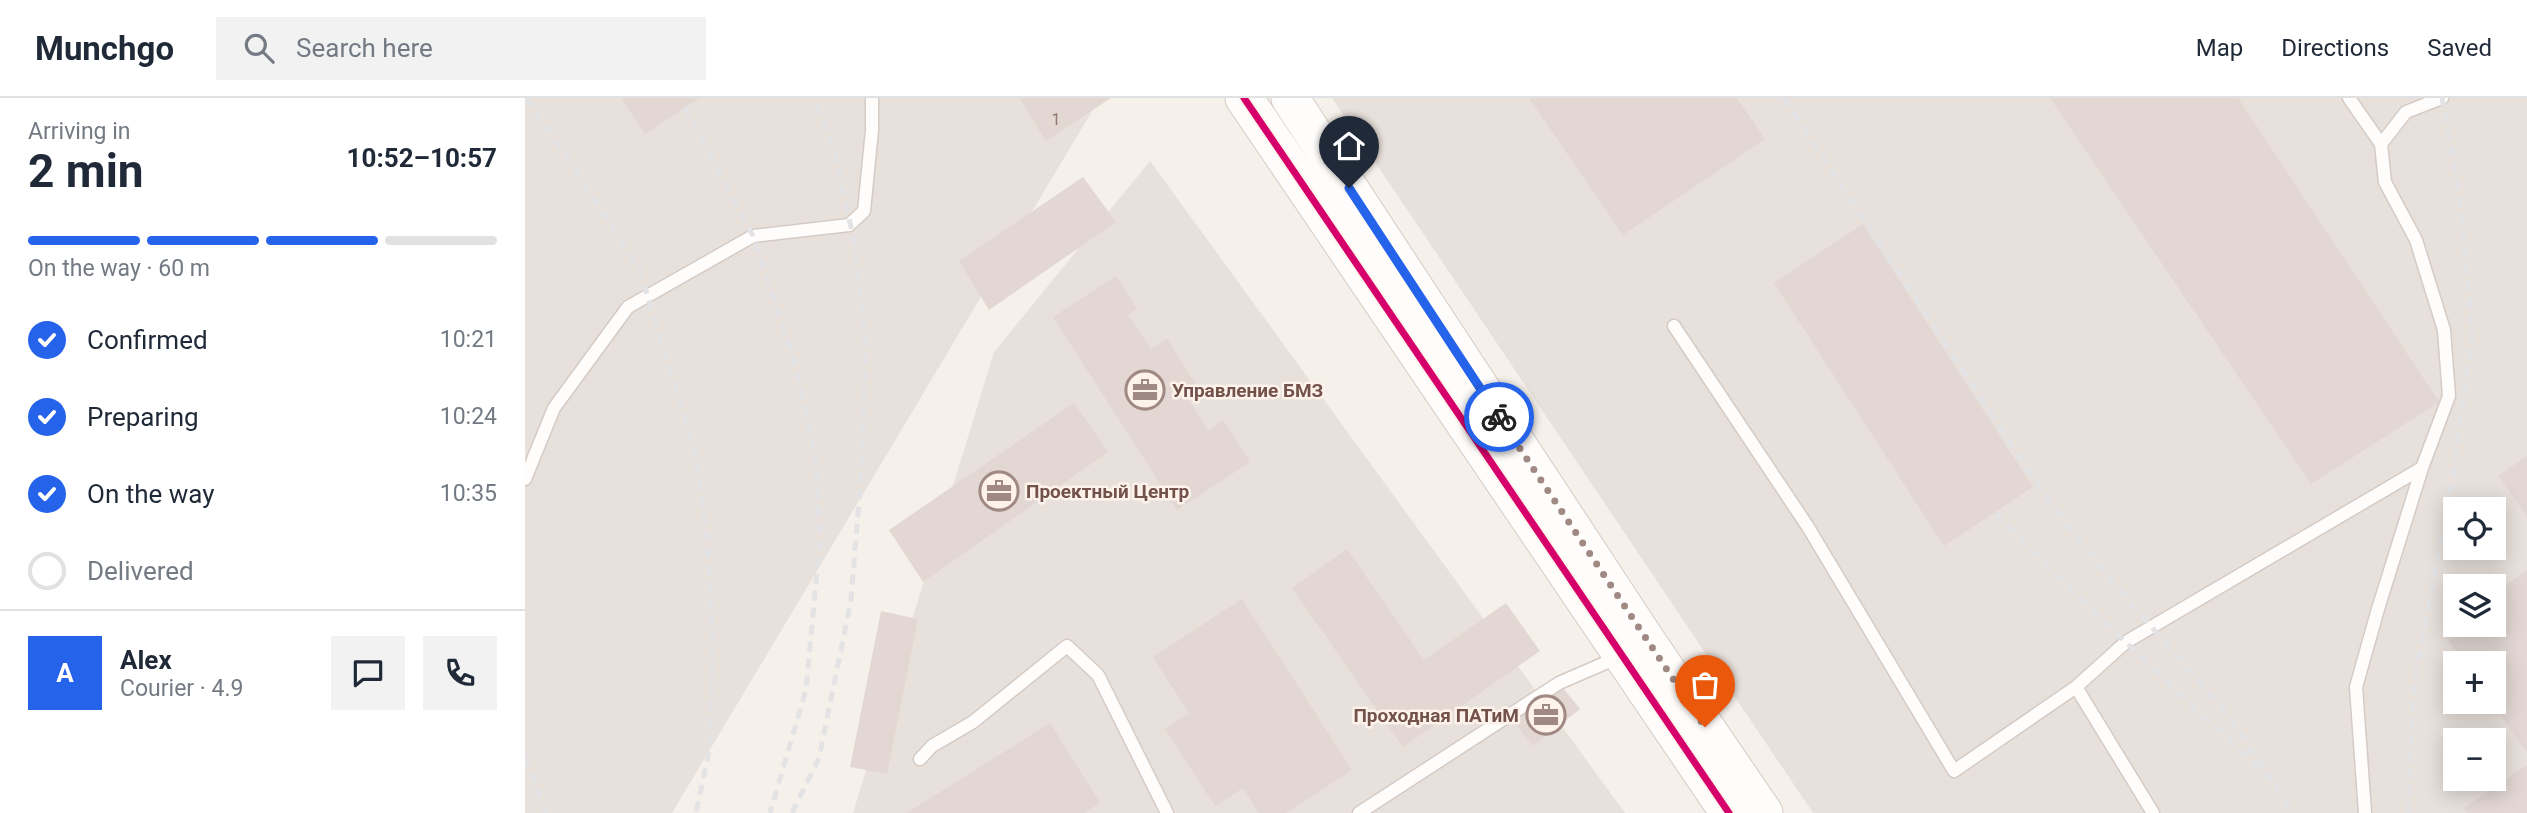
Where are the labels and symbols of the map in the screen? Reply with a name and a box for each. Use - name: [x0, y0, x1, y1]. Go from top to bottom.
- house number: 1: [1052, 110, 1061, 129]
- pin: [1319, 116, 1379, 188]
- office icon: Управление БМЗ: [1124, 369, 1166, 411]
- place label: Управление БМЗ: [1172, 379, 1323, 402]
- courier: [1464, 382, 1534, 452]
- office icon: Проектный Центр: [978, 470, 1020, 512]
- place label: Проектный Центр: [1026, 480, 1190, 503]
- pin: [1675, 655, 1735, 727]
- office icon: Проходная ПАТиМ: [1525, 694, 1567, 736]
- place label: Проходная ПАТиМ: [1353, 704, 1519, 727]

